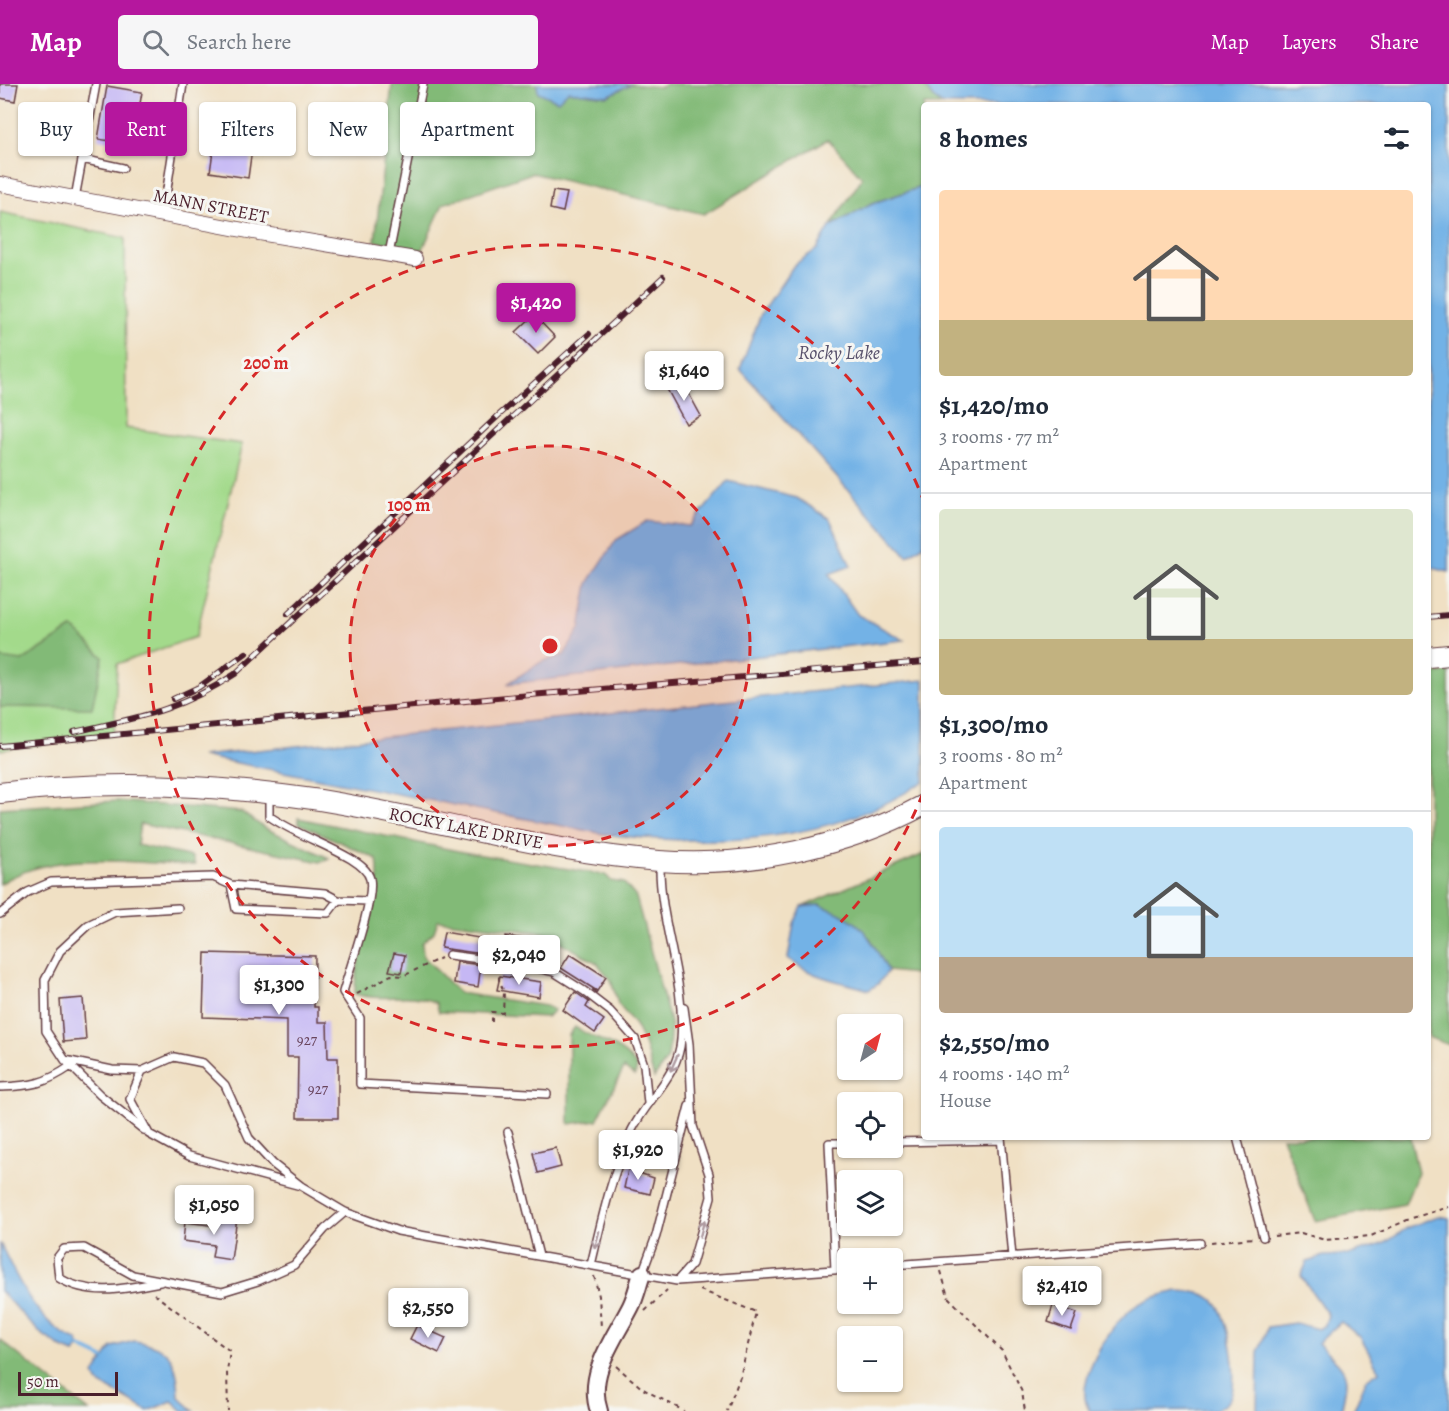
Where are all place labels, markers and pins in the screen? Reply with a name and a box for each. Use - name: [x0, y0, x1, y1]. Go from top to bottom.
- pin: $1,420: [487, 283, 585, 334]
- pin: $1,640: [635, 351, 733, 402]
- centre of rings: [540, 636, 560, 656]
- pin: $2,040: [470, 935, 568, 986]
- pin: $1,300: [230, 965, 328, 1016]
- pin: $1,920: [589, 1130, 687, 1181]
- pin: $1,050: [165, 1185, 263, 1236]
- pin: $2,410: [1013, 1266, 1111, 1317]
- pin: $2,550: [379, 1288, 477, 1339]

